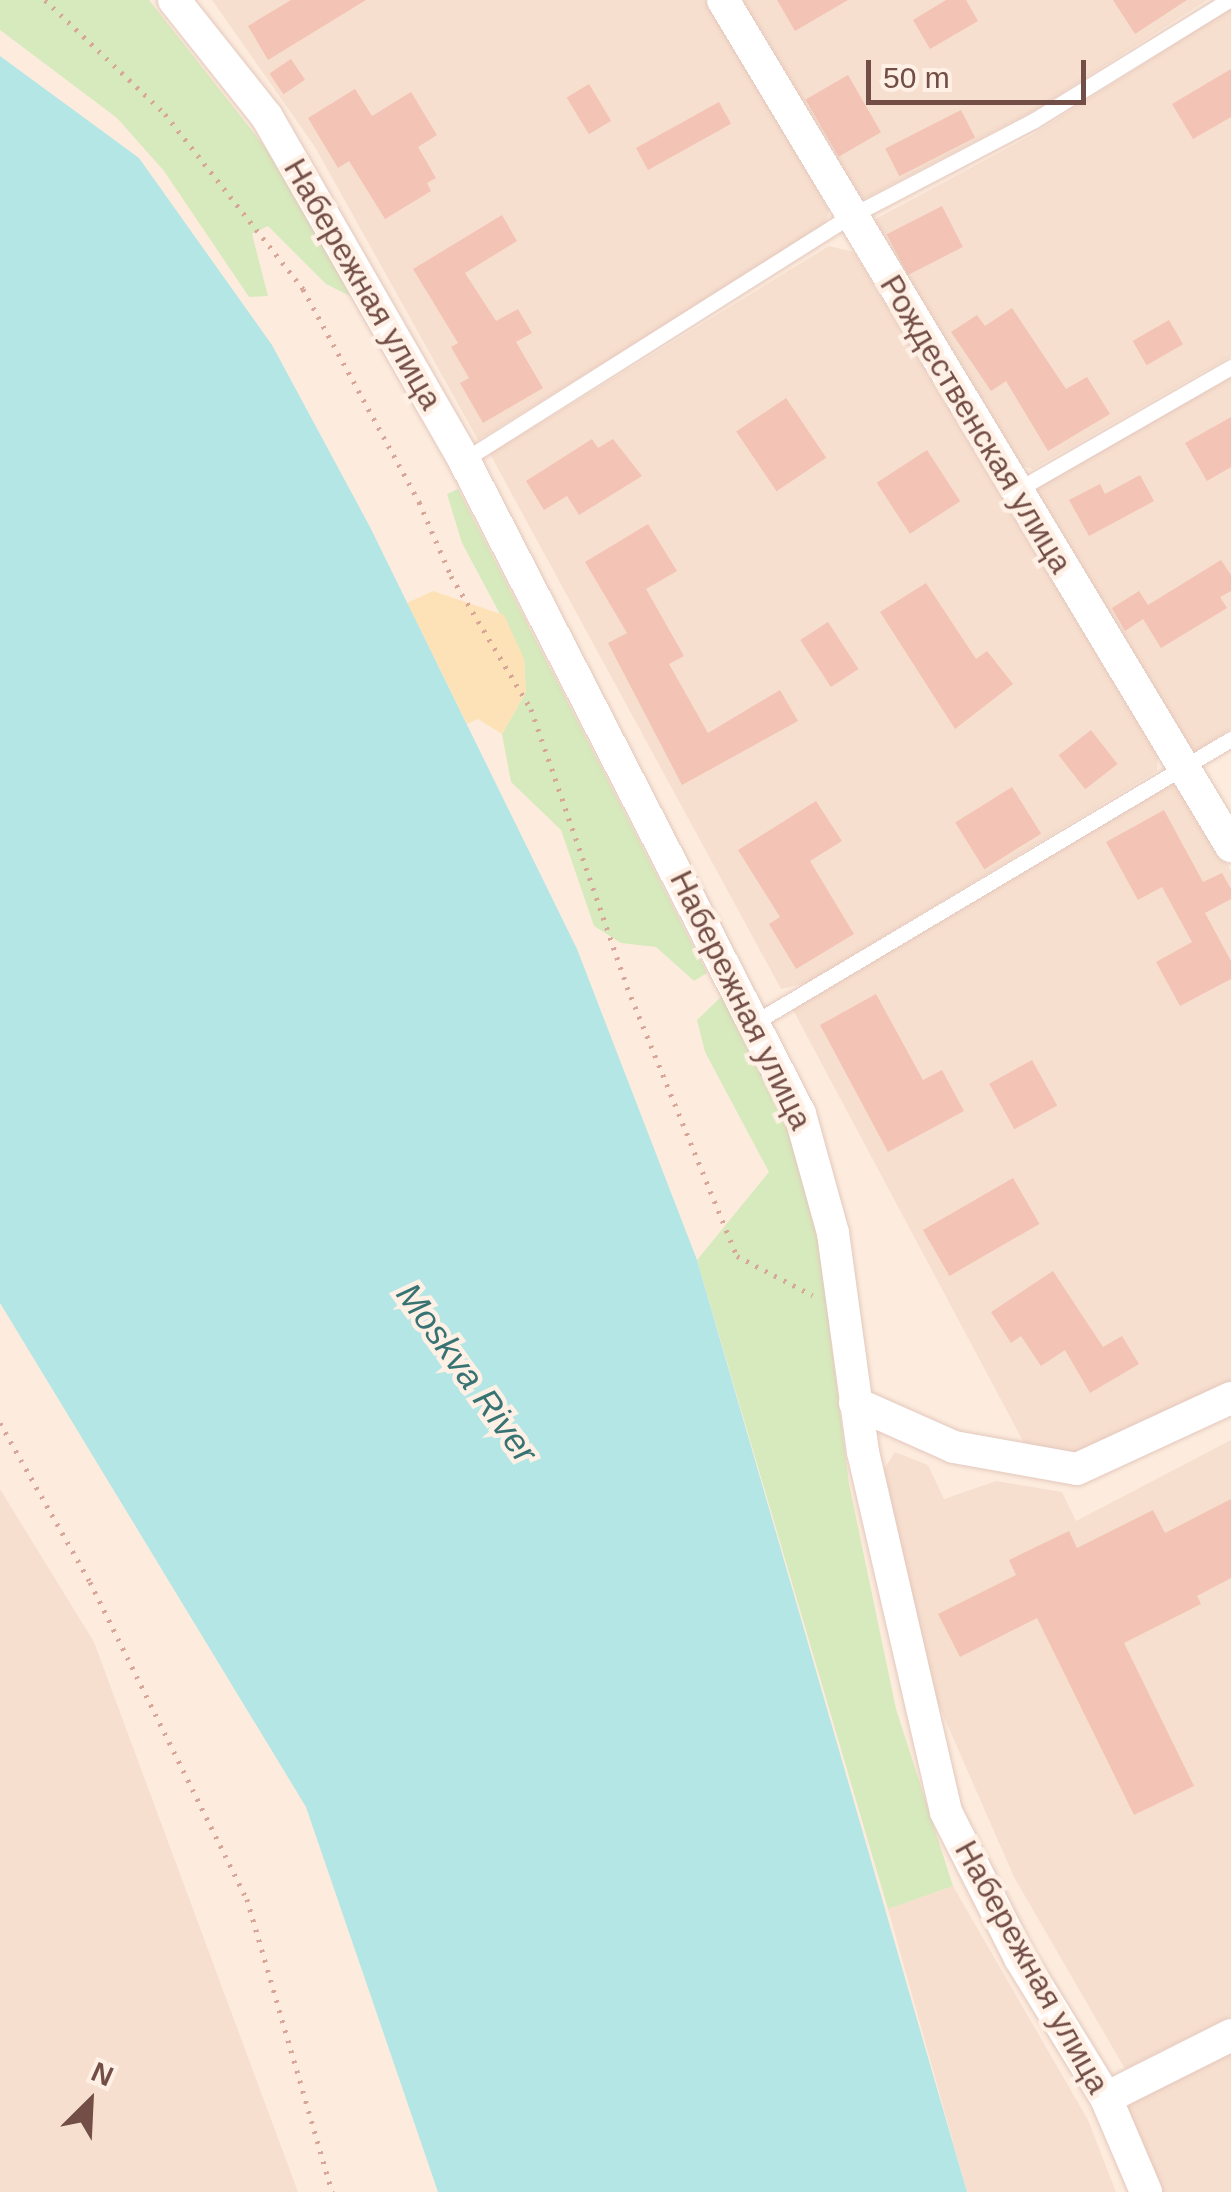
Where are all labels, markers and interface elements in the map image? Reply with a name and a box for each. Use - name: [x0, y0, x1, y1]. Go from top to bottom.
- scale bar: [871, 40, 1091, 102]
- text: 50 m: [883, 61, 950, 94]
- street label: Набережная улица: [276, 152, 450, 416]
- street label: Рождественская улица: [872, 268, 1080, 580]
- street label: Набережная улица: [662, 864, 820, 1136]
- water label: Moskva River: [388, 1275, 546, 1471]
- street label: Набережная улица: [947, 1834, 1117, 2100]
- north arrow: [40, 2052, 140, 2152]
- text: N: [87, 2056, 118, 2092]

